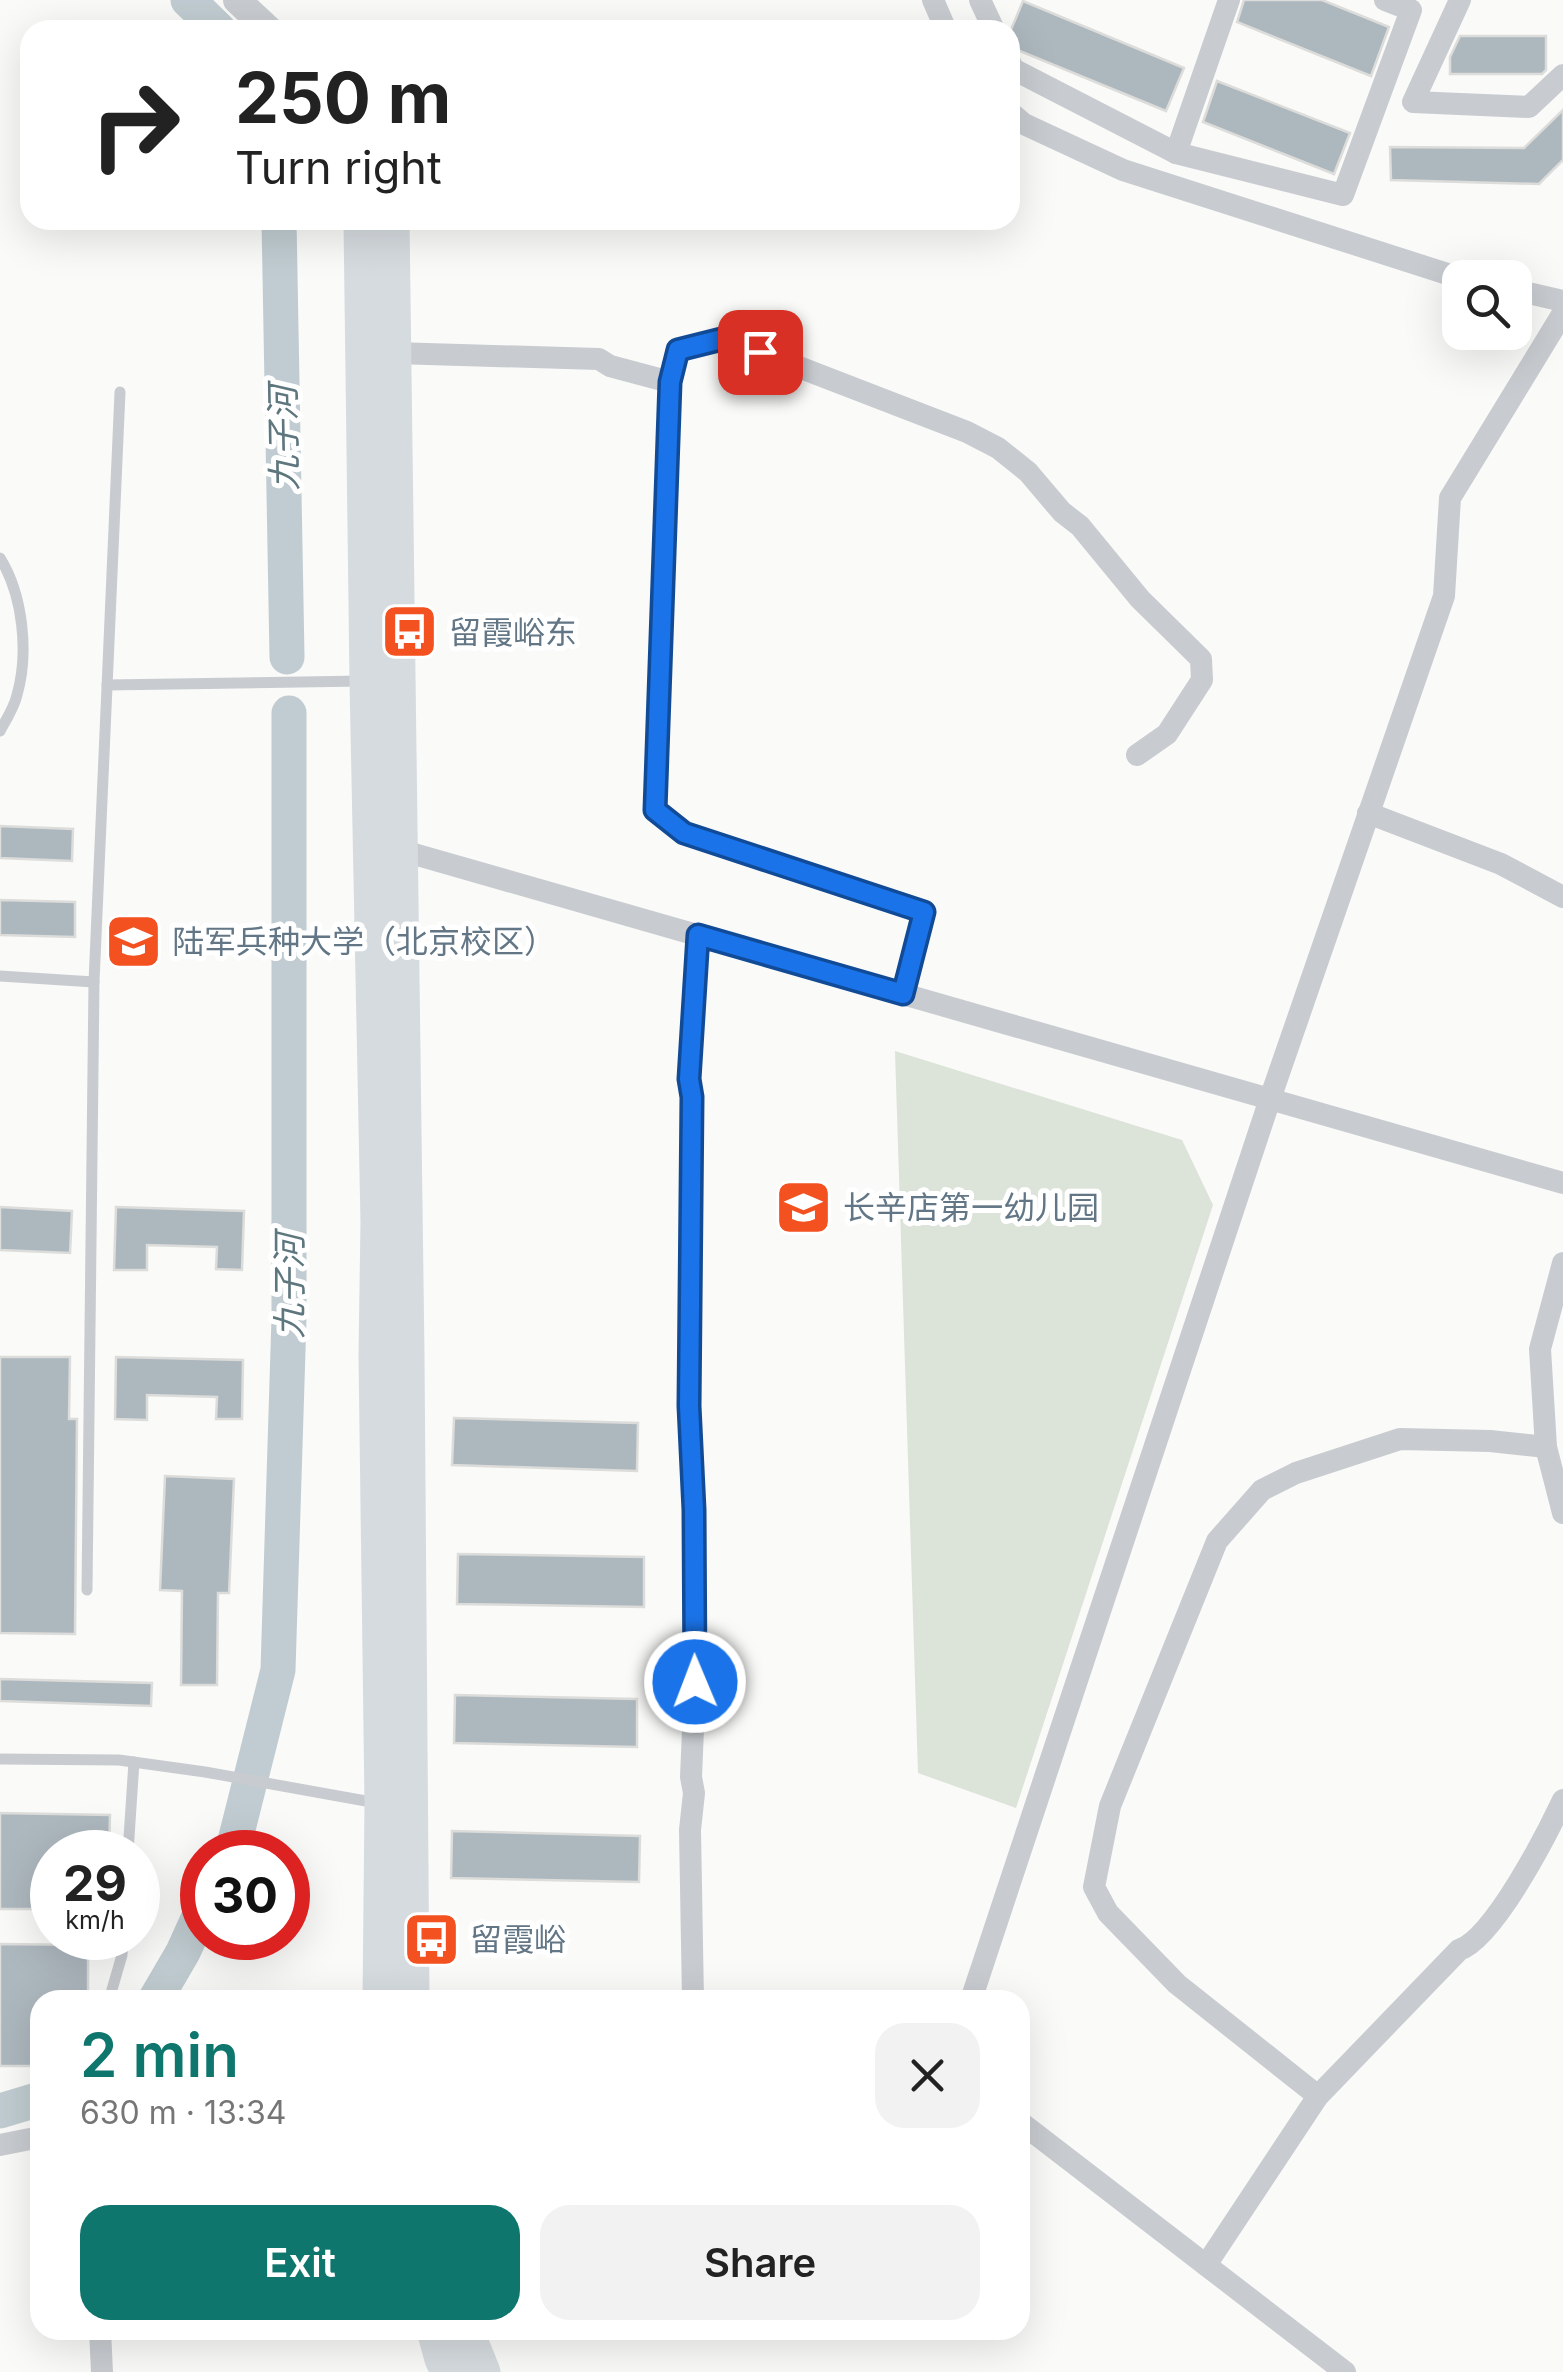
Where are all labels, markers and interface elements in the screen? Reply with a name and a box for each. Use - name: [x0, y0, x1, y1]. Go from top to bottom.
- text: 250 m: [235, 55, 452, 140]
- icon: right: [70, 60, 200, 190]
- text: Turn right: [235, 140, 442, 195]
- map controls: [1442, 260, 1532, 350]
- button: search: [1442, 260, 1532, 350]
- pin: [718, 310, 803, 395]
- icon: arrive: [733, 325, 788, 380]
- water label: 九子河: [261, 379, 305, 491]
- bus stop icon: 留霞峪东: [380, 602, 440, 662]
- place label: 留霞峪东: [449, 613, 577, 652]
- school or university icon: 陆军兵种大学（北京校区）: [103, 911, 163, 971]
- place label: 陆军兵种大学（北京校区）: [172, 922, 556, 961]
- school or university icon: 长辛店第一幼儿园: [774, 1177, 834, 1237]
- place label: 长辛店第一幼儿园: [843, 1188, 1099, 1227]
- water label: 九子河: [268, 1228, 310, 1339]
- position arrow: [643, 1630, 747, 1734]
- speed limit sign: 30: [180, 1830, 310, 1960]
- text: 29: [63, 1853, 127, 1913]
- text: km/h: [65, 1905, 125, 1935]
- bus stop icon: 留霞峪: [401, 1909, 461, 1969]
- place label: 留霞峪: [470, 1920, 566, 1959]
- text: 2 min: [80, 2019, 239, 2091]
- button: close: [875, 2023, 980, 2128]
- text: 630 m · 13:34: [80, 2093, 286, 2132]
- button: Exit: [80, 2205, 520, 2320]
- button: Share: [540, 2205, 980, 2320]

